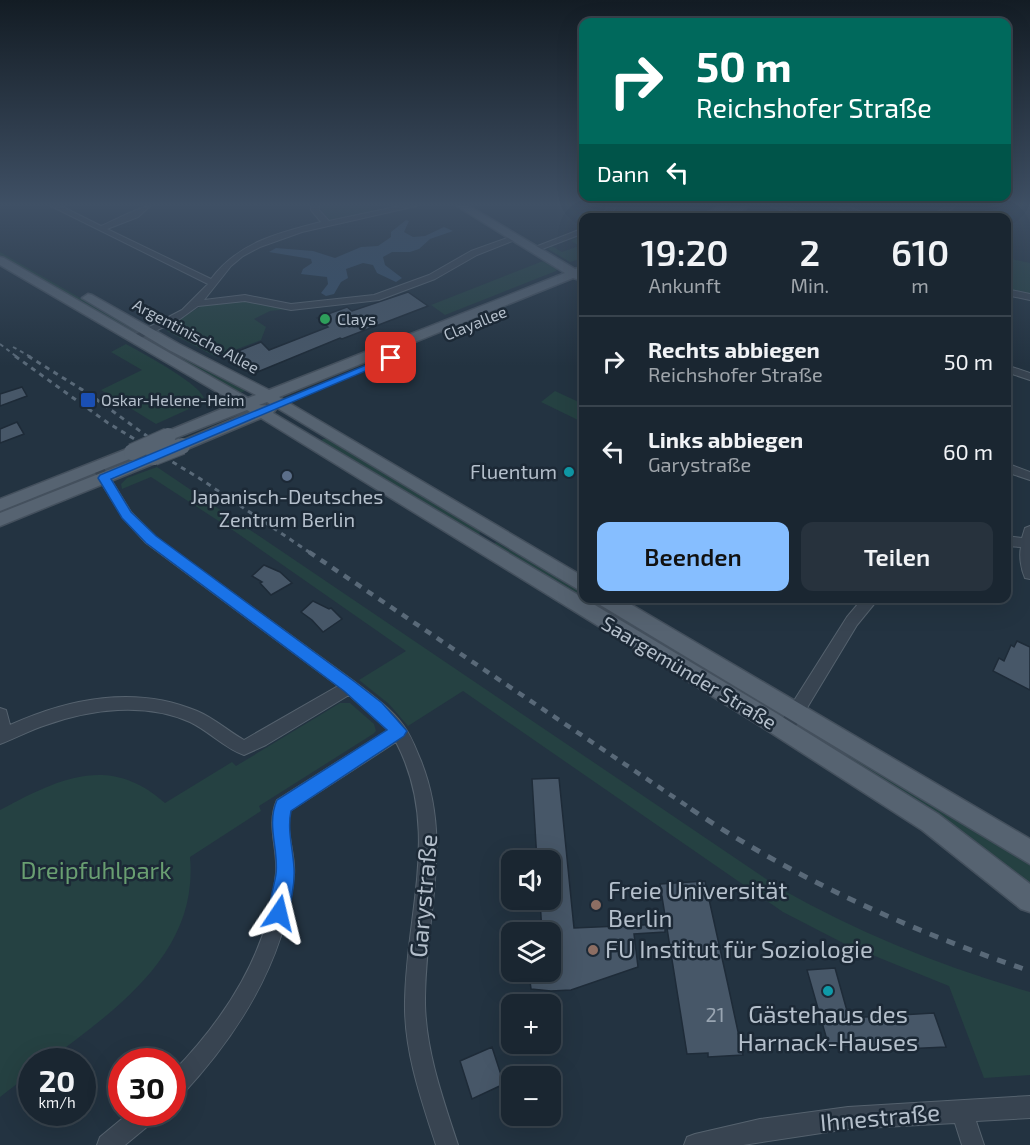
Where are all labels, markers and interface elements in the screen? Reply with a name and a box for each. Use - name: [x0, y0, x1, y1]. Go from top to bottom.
- text: 50 m: [696, 40, 792, 90]
- icon: right: [597, 42, 675, 120]
- text: Reichshofer Straße: [696, 91, 932, 123]
- icon: left: [661, 156, 694, 189]
- text: Dann: [597, 160, 649, 186]
- text: 19:20: [641, 230, 729, 273]
- text: 2: [799, 230, 820, 273]
- text: 610: [891, 230, 949, 273]
- text: Ankunft: [648, 273, 721, 297]
- text: Min.: [790, 273, 829, 297]
- text: m: [911, 273, 929, 297]
- street label: Argentinische Allee: [130, 294, 263, 377]
- street label: Clayallee: [440, 301, 509, 344]
- place label: Clays: [337, 309, 376, 328]
- marker: Clays: [318, 312, 332, 326]
- pin: [365, 332, 416, 383]
- text: Rechts abbiegen: [648, 336, 820, 362]
- icon: arrive: [374, 341, 407, 374]
- icon: right: [597, 345, 630, 378]
- text: 50 m: [944, 348, 993, 374]
- text: Reichshofer Straße: [648, 362, 823, 386]
- place label: Oskar-Helene-Heim: [101, 390, 245, 409]
- marker: Oskar-Helene-Heim: [79, 391, 97, 409]
- text: Links abbiegen: [648, 426, 803, 452]
- icon: left: [597, 435, 630, 468]
- text: 60 m: [943, 438, 993, 464]
- text: Garystraße: [648, 452, 751, 476]
- place label: Fluentum: [470, 459, 557, 483]
- marker: Fluentum: [562, 465, 576, 479]
- marker: Japanisch-Deutsches Zentrum Berlin: [280, 469, 294, 483]
- place label: Japanisch-Deutsches Zentrum Berlin: [191, 484, 383, 531]
- button: Beenden: [597, 522, 789, 591]
- button: Teilen: [801, 522, 993, 591]
- street label: Saargemünder Straße: [598, 610, 781, 734]
- street label: Garystraße: [403, 833, 442, 959]
- map controls: [501, 850, 561, 1126]
- button: sound: [501, 850, 561, 910]
- park label: Dreipfuhlpark: [21, 855, 171, 884]
- place label: Freie Universität Berlin: [608, 875, 788, 932]
- position arrow: [247, 881, 311, 945]
- marker: Freie Universität Berlin: [589, 898, 603, 912]
- button: layers: [501, 922, 561, 982]
- place label: FU Institut für Soziologie: [605, 934, 873, 963]
- marker: FU Institut für Soziologie: [586, 943, 600, 957]
- marker: Gästehaus des Harnack-Hauses: [821, 984, 835, 998]
- button: +: [501, 994, 561, 1054]
- place label: Gästehaus des Harnack-Hauses: [738, 999, 918, 1056]
- house number: 21: [705, 1002, 725, 1026]
- speed limit sign: 30: [108, 1048, 186, 1126]
- text: 20: [39, 1062, 75, 1098]
- button: −: [501, 1066, 561, 1126]
- text: km/h: [38, 1093, 76, 1111]
- street label: Ihnestraße: [819, 1097, 941, 1136]

